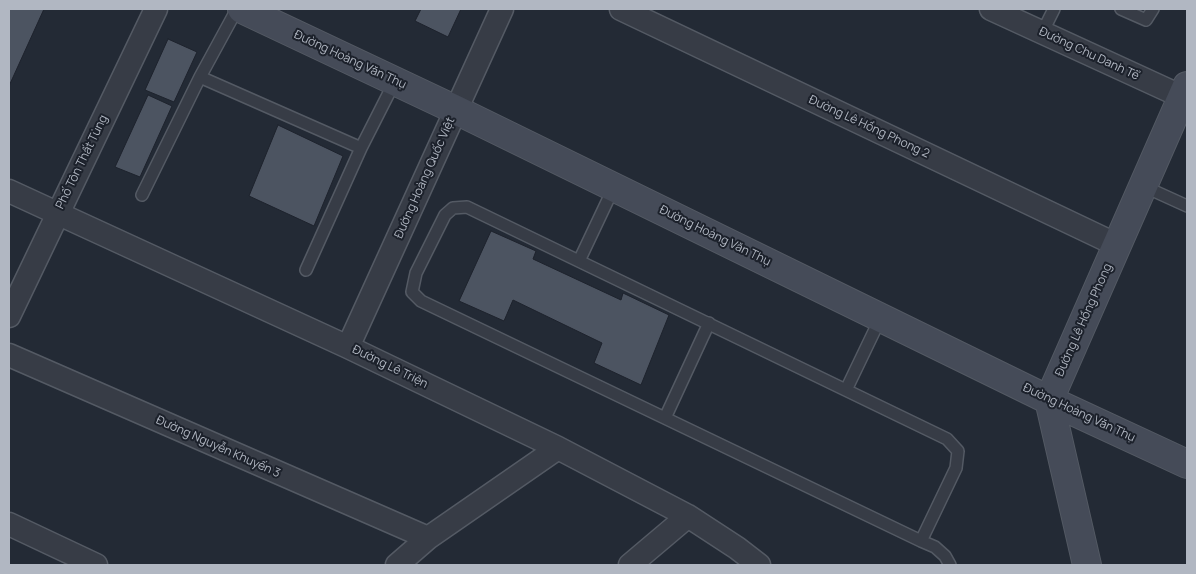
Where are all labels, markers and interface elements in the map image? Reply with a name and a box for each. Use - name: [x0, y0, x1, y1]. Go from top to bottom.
- street label: Đường Chu Danh Tể: [1037, 24, 1141, 84]
- street label: Đường Hoàng Văn Thụ: [292, 28, 408, 92]
- street label: Đường Lê Hồng Phong 2: [806, 93, 932, 161]
- street label: Phố Tôn Thất Tùng: [53, 113, 111, 211]
- street label: Đường Hoàng Quốc Việt: [392, 115, 458, 241]
- street label: Đường Hoàng Văn Thụ: [657, 203, 773, 269]
- street label: Đường Lê Hồng Phong: [1053, 261, 1115, 379]
- street label: Đường Lê Triện: [350, 343, 430, 391]
- street label: Đường Hoàng Văn Thụ: [1021, 381, 1137, 445]
- street label: Đường Nguyễn Khuyến 3: [154, 413, 282, 481]

